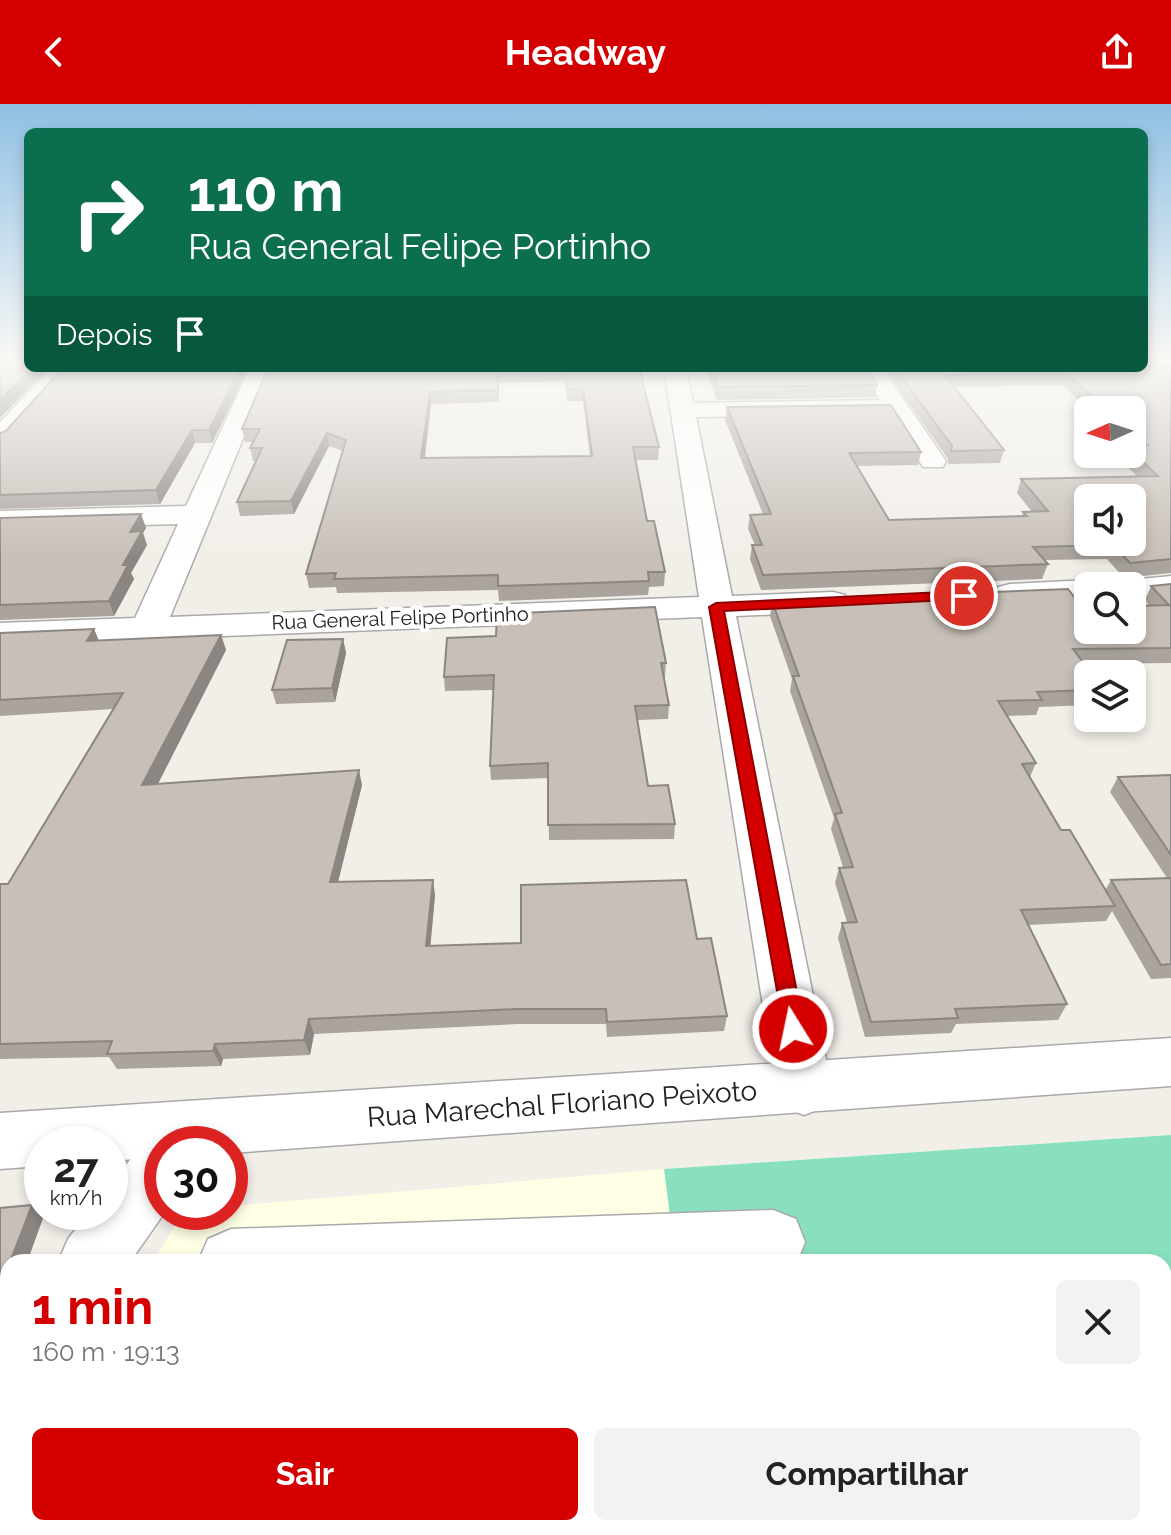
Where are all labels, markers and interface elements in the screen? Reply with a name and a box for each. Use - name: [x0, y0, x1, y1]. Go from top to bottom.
- icon: back: [32, 30, 76, 74]
- icon: share: [1095, 30, 1139, 74]
- text: Headway: [505, 31, 666, 73]
- text: 110 m: [188, 158, 343, 224]
- icon: right: [56, 160, 160, 264]
- text: Rua General Felipe Portinho: [188, 225, 651, 267]
- icon: arrive: [168, 312, 212, 356]
- text: Depois: [56, 317, 152, 352]
- north arrow: [1074, 396, 1146, 468]
- map controls: [1074, 396, 1146, 732]
- button: sound: [1074, 484, 1146, 556]
- pin: [930, 562, 998, 630]
- button: search: [1074, 572, 1146, 644]
- icon: arrive: [942, 574, 986, 618]
- street label: Rua General Felipe Portinho: [271, 602, 529, 634]
- button: layers: [1074, 660, 1146, 732]
- position arrow: [751, 987, 835, 1071]
- street label: Rua Marechal Floriano Peixoto: [366, 1074, 758, 1134]
- speed limit sign: 30: [144, 1126, 248, 1230]
- text: 27: [53, 1144, 98, 1191]
- text: km/h: [50, 1186, 102, 1210]
- text: 1 min: [32, 1279, 153, 1335]
- button: close: [1056, 1280, 1140, 1364]
- text: 160 m · 19:13: [32, 1337, 180, 1367]
- button: Sair: [32, 1428, 578, 1520]
- button: Compartilhar: [594, 1428, 1140, 1520]

